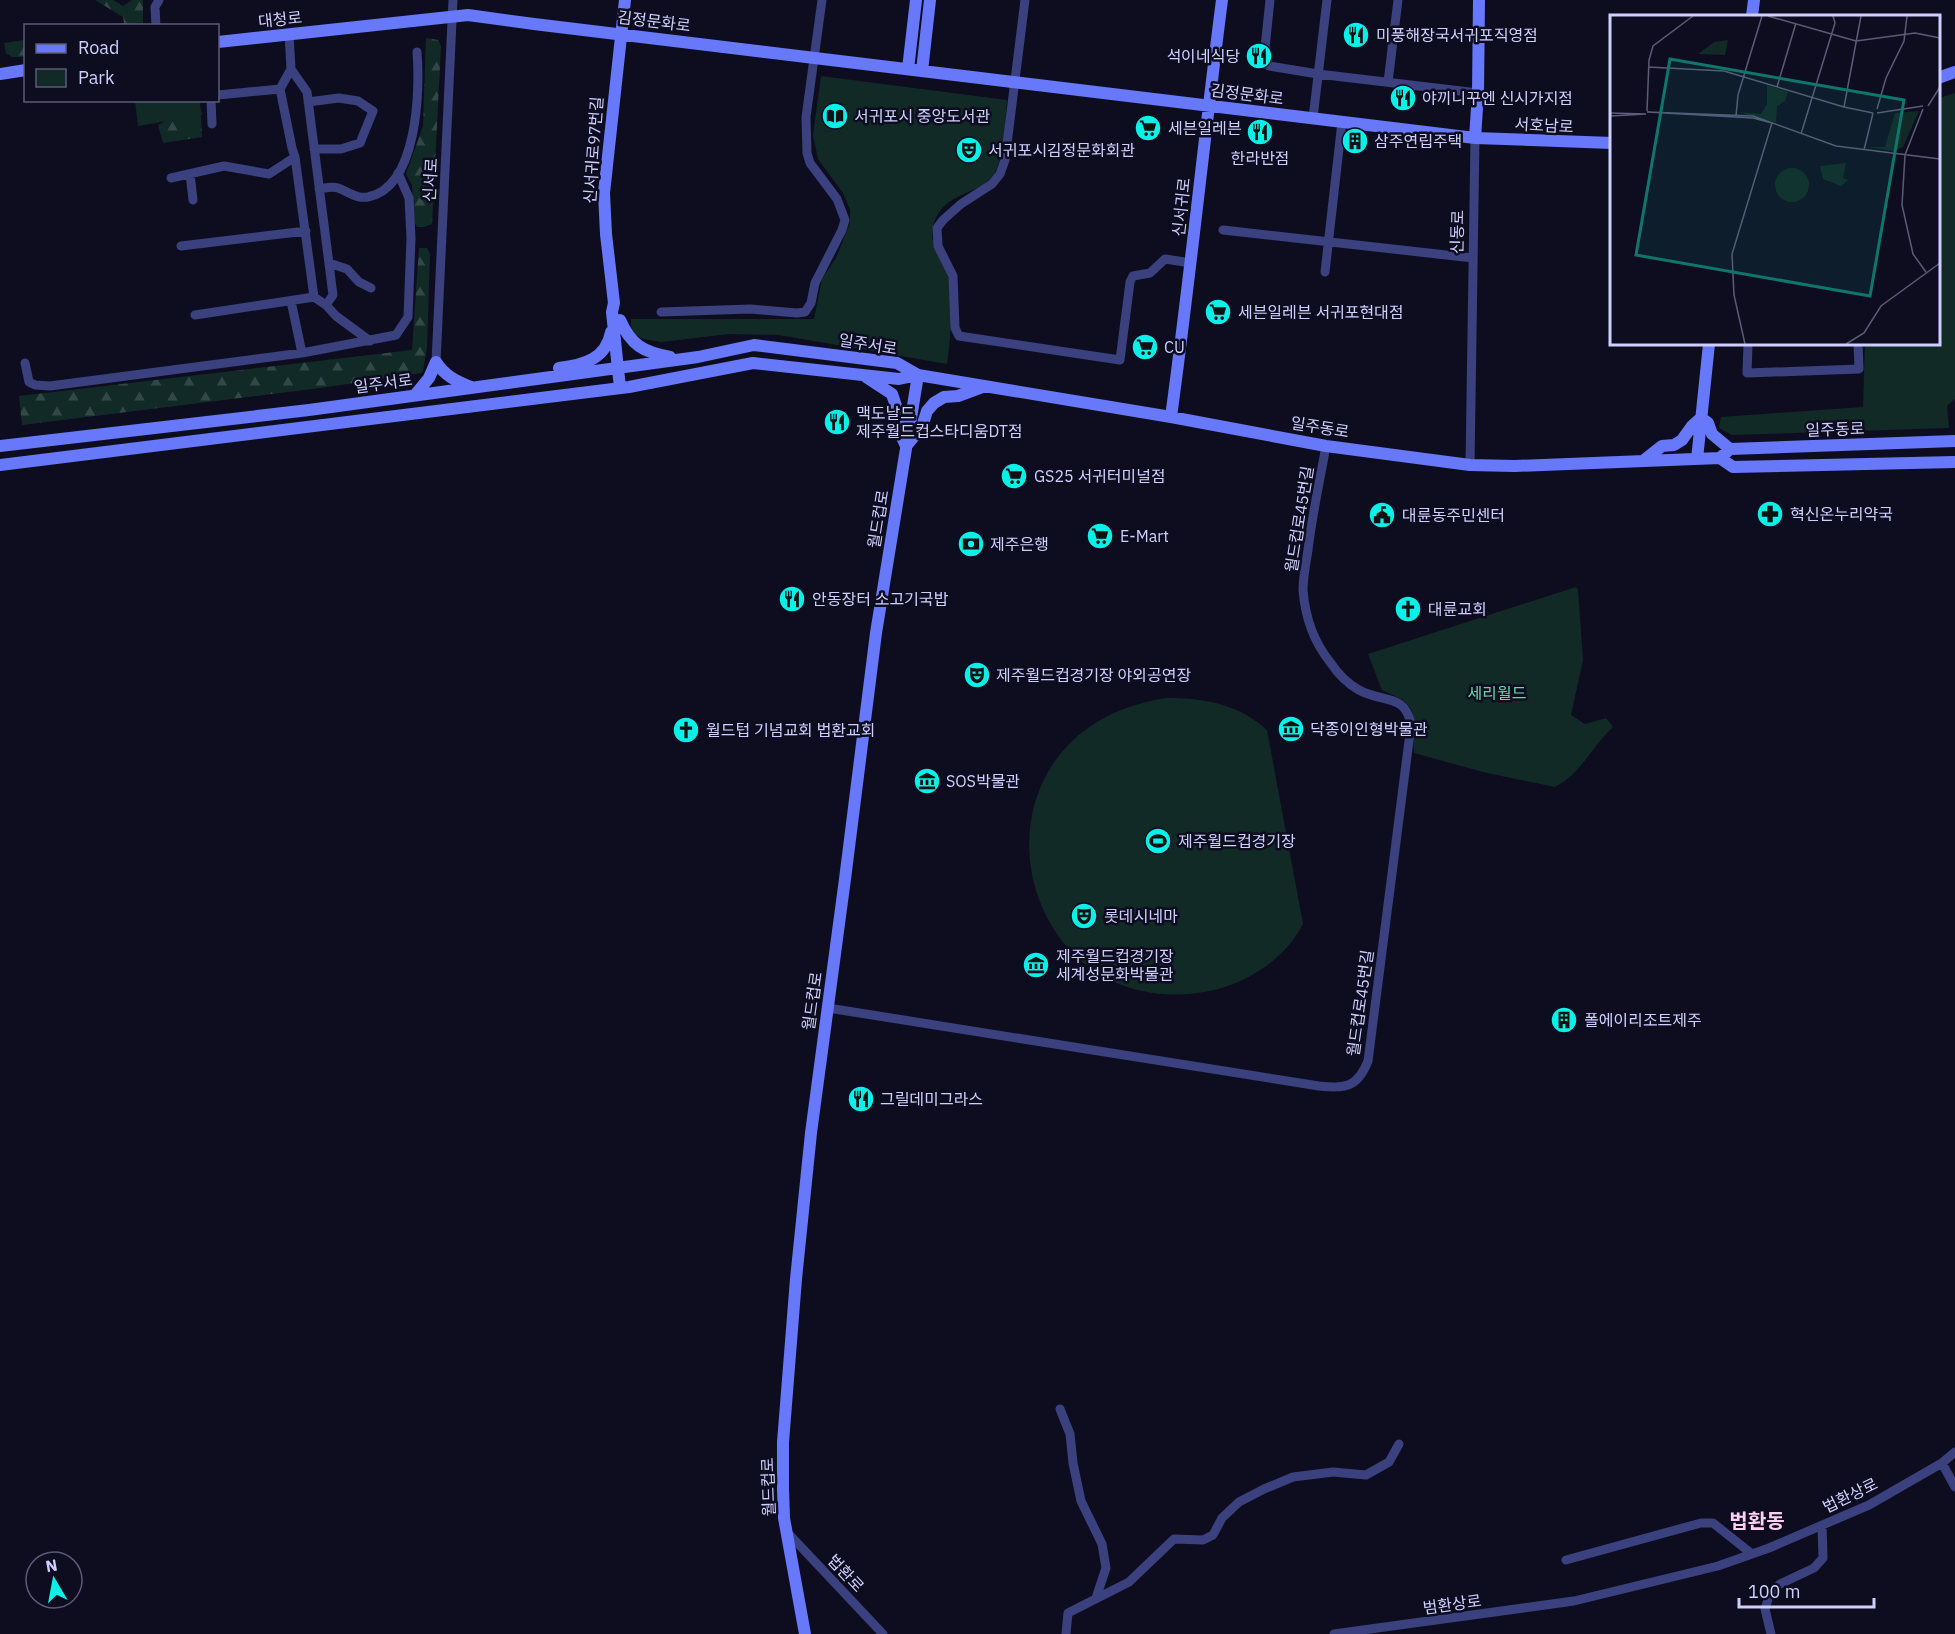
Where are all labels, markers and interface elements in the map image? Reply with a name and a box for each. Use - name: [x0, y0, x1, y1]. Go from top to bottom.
- street label: 대청로: [257, 7, 303, 31]
- street label: 김정문화로: [616, 7, 692, 35]
- inset map: [1610, 15, 1940, 345]
- restaurant icon: 미풍해장국서귀포직영점: [1341, 20, 1371, 50]
- legend: [24, 24, 219, 102]
- place label: 미풍해장국서귀포직영점: [1376, 25, 1538, 45]
- text: Road: [78, 36, 119, 59]
- restaurant icon: 석이네식당: [1244, 41, 1274, 71]
- place label: 석이네식당: [1166, 46, 1240, 66]
- text: Park: [78, 66, 115, 89]
- street label: 김정문화로: [1209, 80, 1285, 108]
- restaurant icon: 야끼니꾸엔 신시가지점: [1388, 83, 1418, 113]
- place label: 야끼니꾸엔 신시가지점: [1422, 88, 1573, 108]
- street label: 신서귀로97번길: [579, 96, 607, 204]
- library icon: 서귀포시 중앙도서관: [820, 101, 850, 131]
- place label: 서귀포시 중앙도서관: [854, 106, 991, 126]
- supermarket icon: 세븐일레븐: [1133, 113, 1163, 143]
- street label: 서호남로: [1514, 113, 1574, 137]
- restaurant icon: 한라반점: [1245, 117, 1275, 147]
- place label: 세븐일레븐: [1168, 118, 1242, 138]
- building icon: 삼주연립주택: [1340, 126, 1370, 156]
- place label: 삼주연립주택: [1374, 131, 1462, 151]
- theatre icon: 서귀포시김정문화회관: [954, 135, 984, 165]
- place label: 서귀포시김정문화회관: [988, 140, 1135, 160]
- place label: 한라반점: [1231, 148, 1289, 168]
- street label: 신서로: [419, 157, 441, 203]
- street label: 신서귀로: [1168, 176, 1194, 237]
- street label: 신동로: [1447, 209, 1467, 254]
- supermarket icon: 세븐일레븐 서귀포현대점: [1203, 297, 1233, 327]
- place label: 세븐일레븐 서귀포현대점: [1238, 302, 1404, 322]
- street label: 일주서로: [837, 330, 899, 359]
- supermarket icon: CU: [1130, 332, 1160, 362]
- place label: CU: [1164, 337, 1185, 357]
- street label: 일주서로: [352, 369, 414, 397]
- place label: 맥도날드 제주월드컵스타디움DT점: [856, 403, 1023, 441]
- restaurant icon: 맥도날드 제주월드컵스타디움DT점: [822, 407, 852, 437]
- street label: 일주동로: [1289, 413, 1351, 442]
- street label: 일주동로: [1805, 418, 1865, 440]
- supermarket icon: GS25 서귀터미널점: [999, 461, 1029, 491]
- street label: 월드컵로45번길: [1281, 464, 1317, 574]
- place label: GS25 서귀터미널점: [1034, 466, 1166, 486]
- street label: 월드컵로: [864, 488, 893, 550]
- pharmacy icon: 혁신온누리약국: [1755, 499, 1785, 529]
- public building icon: 대륜동주민센터: [1367, 500, 1397, 530]
- place label: 혁신온누리약국: [1790, 504, 1893, 524]
- place label: 대륜동주민센터: [1402, 505, 1505, 525]
- supermarket icon: E-Mart: [1085, 521, 1115, 551]
- place label: E-Mart: [1120, 526, 1169, 546]
- bank icon: 제주은행: [956, 529, 986, 559]
- place label: 제주은행: [990, 534, 1049, 554]
- restaurant icon: 안동장터 소고기국밥: [777, 584, 807, 614]
- place label: 안동장터 소고기국밥: [812, 589, 949, 609]
- church icon: 대륜교회: [1393, 594, 1423, 624]
- place label: 대륜교회: [1428, 599, 1487, 619]
- theatre icon: 제주월드컵경기장 야외공연장: [962, 660, 992, 690]
- place label: 제주월드컵경기장 야외공연장: [996, 665, 1191, 685]
- park label: 세리월드: [1468, 683, 1526, 703]
- museum icon: 닥종이인형박물관: [1276, 714, 1306, 744]
- church icon: 월드텁 기념교회 법환교회: [671, 715, 701, 745]
- place label: 닥종이인형박물관: [1310, 719, 1428, 739]
- place label: 월드텁 기념교회 법환교회: [706, 720, 875, 740]
- museum icon: SOS박물관: [912, 766, 942, 796]
- place label: SOS박물관: [946, 771, 1020, 791]
- sports icon: 제주월드컵경기장: [1143, 826, 1173, 856]
- place label: 제주월드컵경기장: [1178, 831, 1296, 851]
- theatre icon: 롯데시네마: [1069, 901, 1099, 931]
- place label: 롯데시네마: [1104, 906, 1178, 926]
- place label: 제주월드컵경기장 세계성문화박물관: [1056, 946, 1174, 984]
- street label: 월드컵로45번길: [1343, 948, 1377, 1058]
- museum icon: 제주월드컵경기장 세계성문화박물관: [1021, 950, 1051, 980]
- street label: 월드컵로: [798, 970, 826, 1032]
- building icon: 폴에이리조트제주: [1549, 1005, 1579, 1035]
- place label: 폴에이리조트제주: [1584, 1010, 1702, 1030]
- restaurant icon: 그릴데미그라스: [846, 1084, 876, 1114]
- place label: 그릴데미그라스: [880, 1089, 983, 1109]
- street label: 월드컵로: [757, 1457, 779, 1517]
- street label: 법환상로: [1819, 1473, 1881, 1517]
- district label: 법환동: [1729, 1507, 1785, 1534]
- north arrow: [24, 1550, 84, 1610]
- street label: 법환로: [824, 1550, 869, 1596]
- text: N: [44, 1554, 59, 1576]
- scale bar: [1739, 1571, 1874, 1609]
- text: 100 m: [1748, 1580, 1800, 1603]
- street label: 범환상로: [1421, 1590, 1483, 1618]

